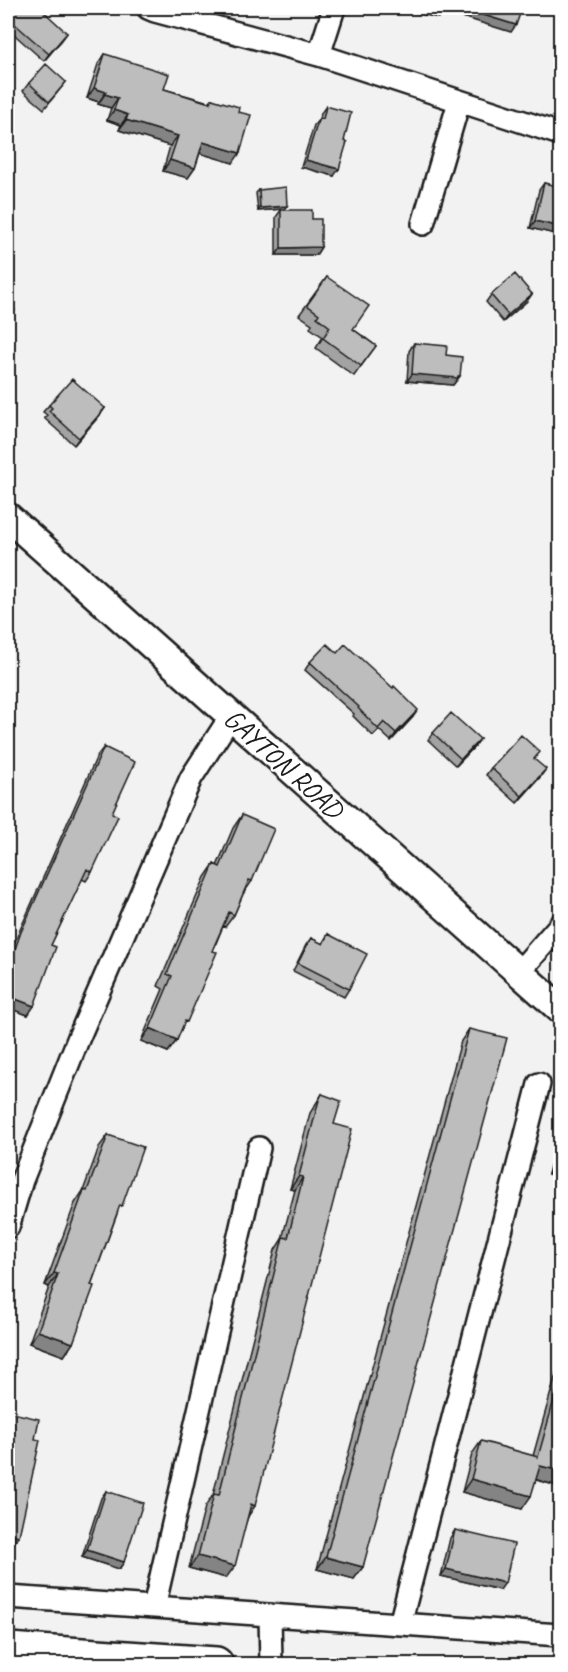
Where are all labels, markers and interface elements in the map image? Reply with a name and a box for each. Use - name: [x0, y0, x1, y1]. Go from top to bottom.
- street label: GAYTON ROAD: [217, 701, 353, 828]

